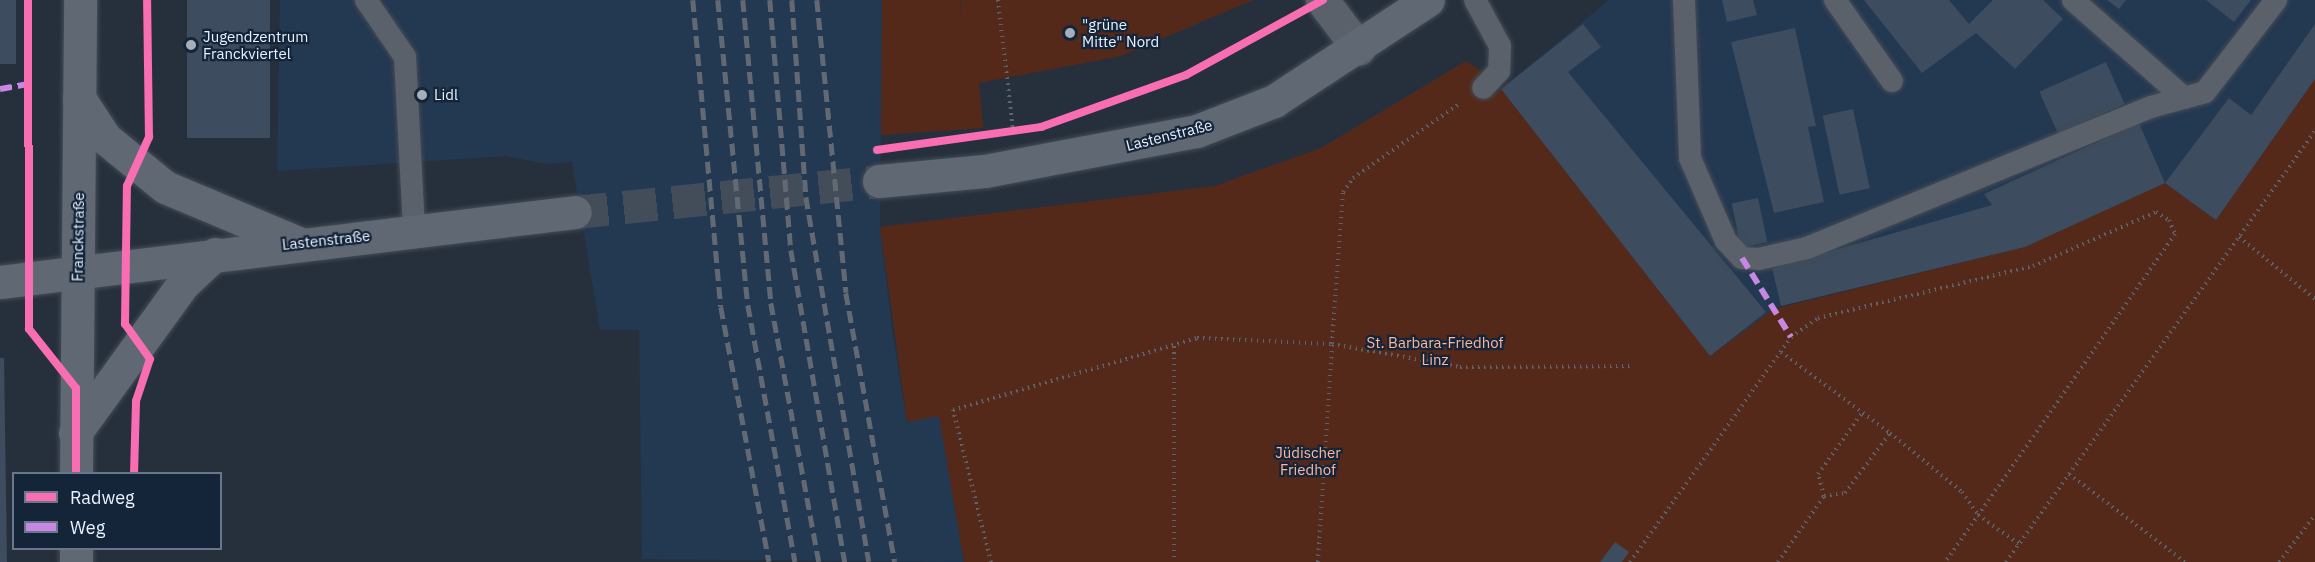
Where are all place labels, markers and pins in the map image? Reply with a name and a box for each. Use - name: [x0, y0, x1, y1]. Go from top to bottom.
- place label: "grüne Mitte" Nord: [1082, 15, 1159, 50]
- marker: "grüne Mitte" Nord: [1063, 26, 1077, 40]
- place label: Jugendzentrum Franckviertel: [203, 27, 308, 62]
- marker: Jugendzentrum Franckviertel: [184, 38, 198, 52]
- place label: Lidl: [434, 86, 458, 104]
- marker: Lidl: [415, 88, 429, 102]

